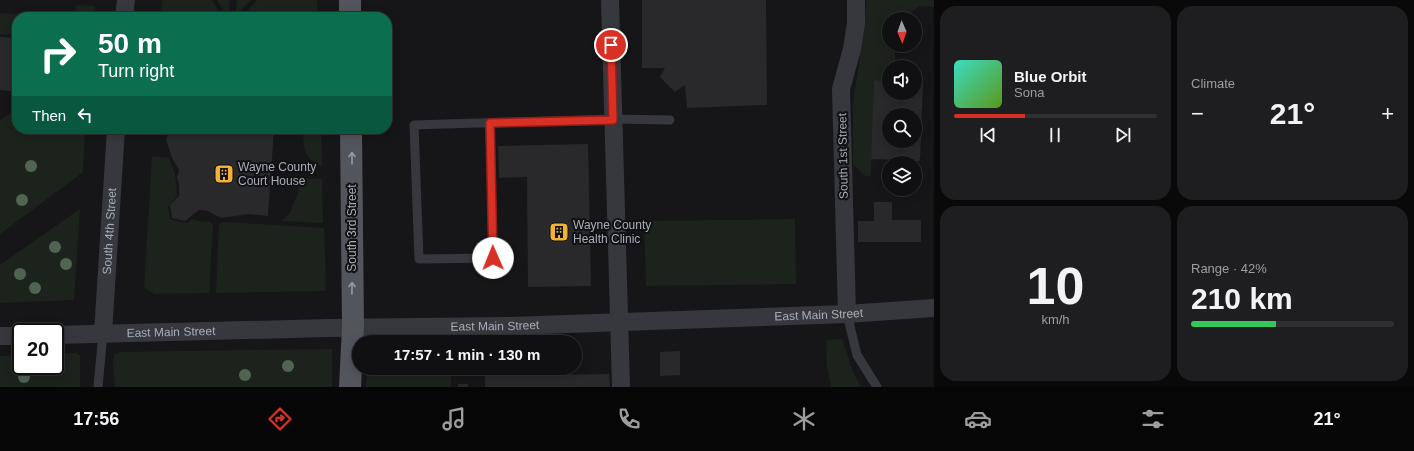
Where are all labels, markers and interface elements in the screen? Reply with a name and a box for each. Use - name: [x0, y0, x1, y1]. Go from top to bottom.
- north arrow: [882, 12, 922, 52]
- map controls: [882, 12, 922, 196]
- icon: right: [32, 28, 84, 80]
- text: 50 m: [98, 28, 162, 59]
- pin: [594, 28, 628, 62]
- icon: arrive: [600, 34, 622, 56]
- button: sound: [882, 60, 922, 100]
- text: Turn right: [98, 61, 174, 81]
- text: Blue Orbit: [1014, 68, 1087, 85]
- text: Climate: [1191, 76, 1235, 91]
- text: Sona: [1014, 85, 1044, 100]
- text: 21°: [1270, 97, 1315, 130]
- text: −: [1191, 101, 1204, 126]
- text: +: [1381, 101, 1394, 126]
- icon: left: [74, 104, 96, 126]
- text: Then: [32, 107, 66, 124]
- button: search: [882, 108, 922, 148]
- street label: South 1st Street: [835, 112, 851, 199]
- icon: previous: [977, 124, 999, 146]
- icon: pause: [1044, 124, 1066, 146]
- icon: next: [1112, 124, 1134, 146]
- one-way arrow: [348, 152, 355, 165]
- button: layers: [882, 156, 922, 196]
- place label: Wayne County Court House: [238, 160, 316, 188]
- building icon: Wayne County Court House: [213, 163, 235, 185]
- street label: South 3rd Street: [345, 184, 359, 272]
- street label: South 4th Street: [100, 187, 119, 275]
- place label: Wayne County Health Clinic: [573, 218, 651, 246]
- building icon: Wayne County Health Clinic: [548, 221, 570, 243]
- position arrow: [472, 237, 514, 279]
- text: 10: [1027, 257, 1084, 315]
- text: Range · 42%: [1191, 261, 1267, 276]
- one-way arrow: [348, 282, 356, 295]
- text: 210 km: [1191, 282, 1293, 315]
- street label: East Main Street: [774, 306, 864, 324]
- text: km/h: [1041, 312, 1070, 327]
- street label: East Main Street: [450, 318, 540, 334]
- speed limit sign: 20: [12, 323, 64, 375]
- street label: East Main Street: [126, 324, 216, 340]
- text: 17:57 · 1 min · 130 m: [394, 346, 540, 363]
- icon: directions: [266, 405, 294, 433]
- icon: music: [440, 405, 468, 433]
- icon: phone: [615, 405, 643, 433]
- icon: climate: [790, 405, 818, 433]
- icon: car: [964, 405, 992, 433]
- icon: filters: [1139, 405, 1167, 433]
- text: 17:56: [73, 409, 119, 429]
- text: 21°: [1313, 409, 1341, 429]

